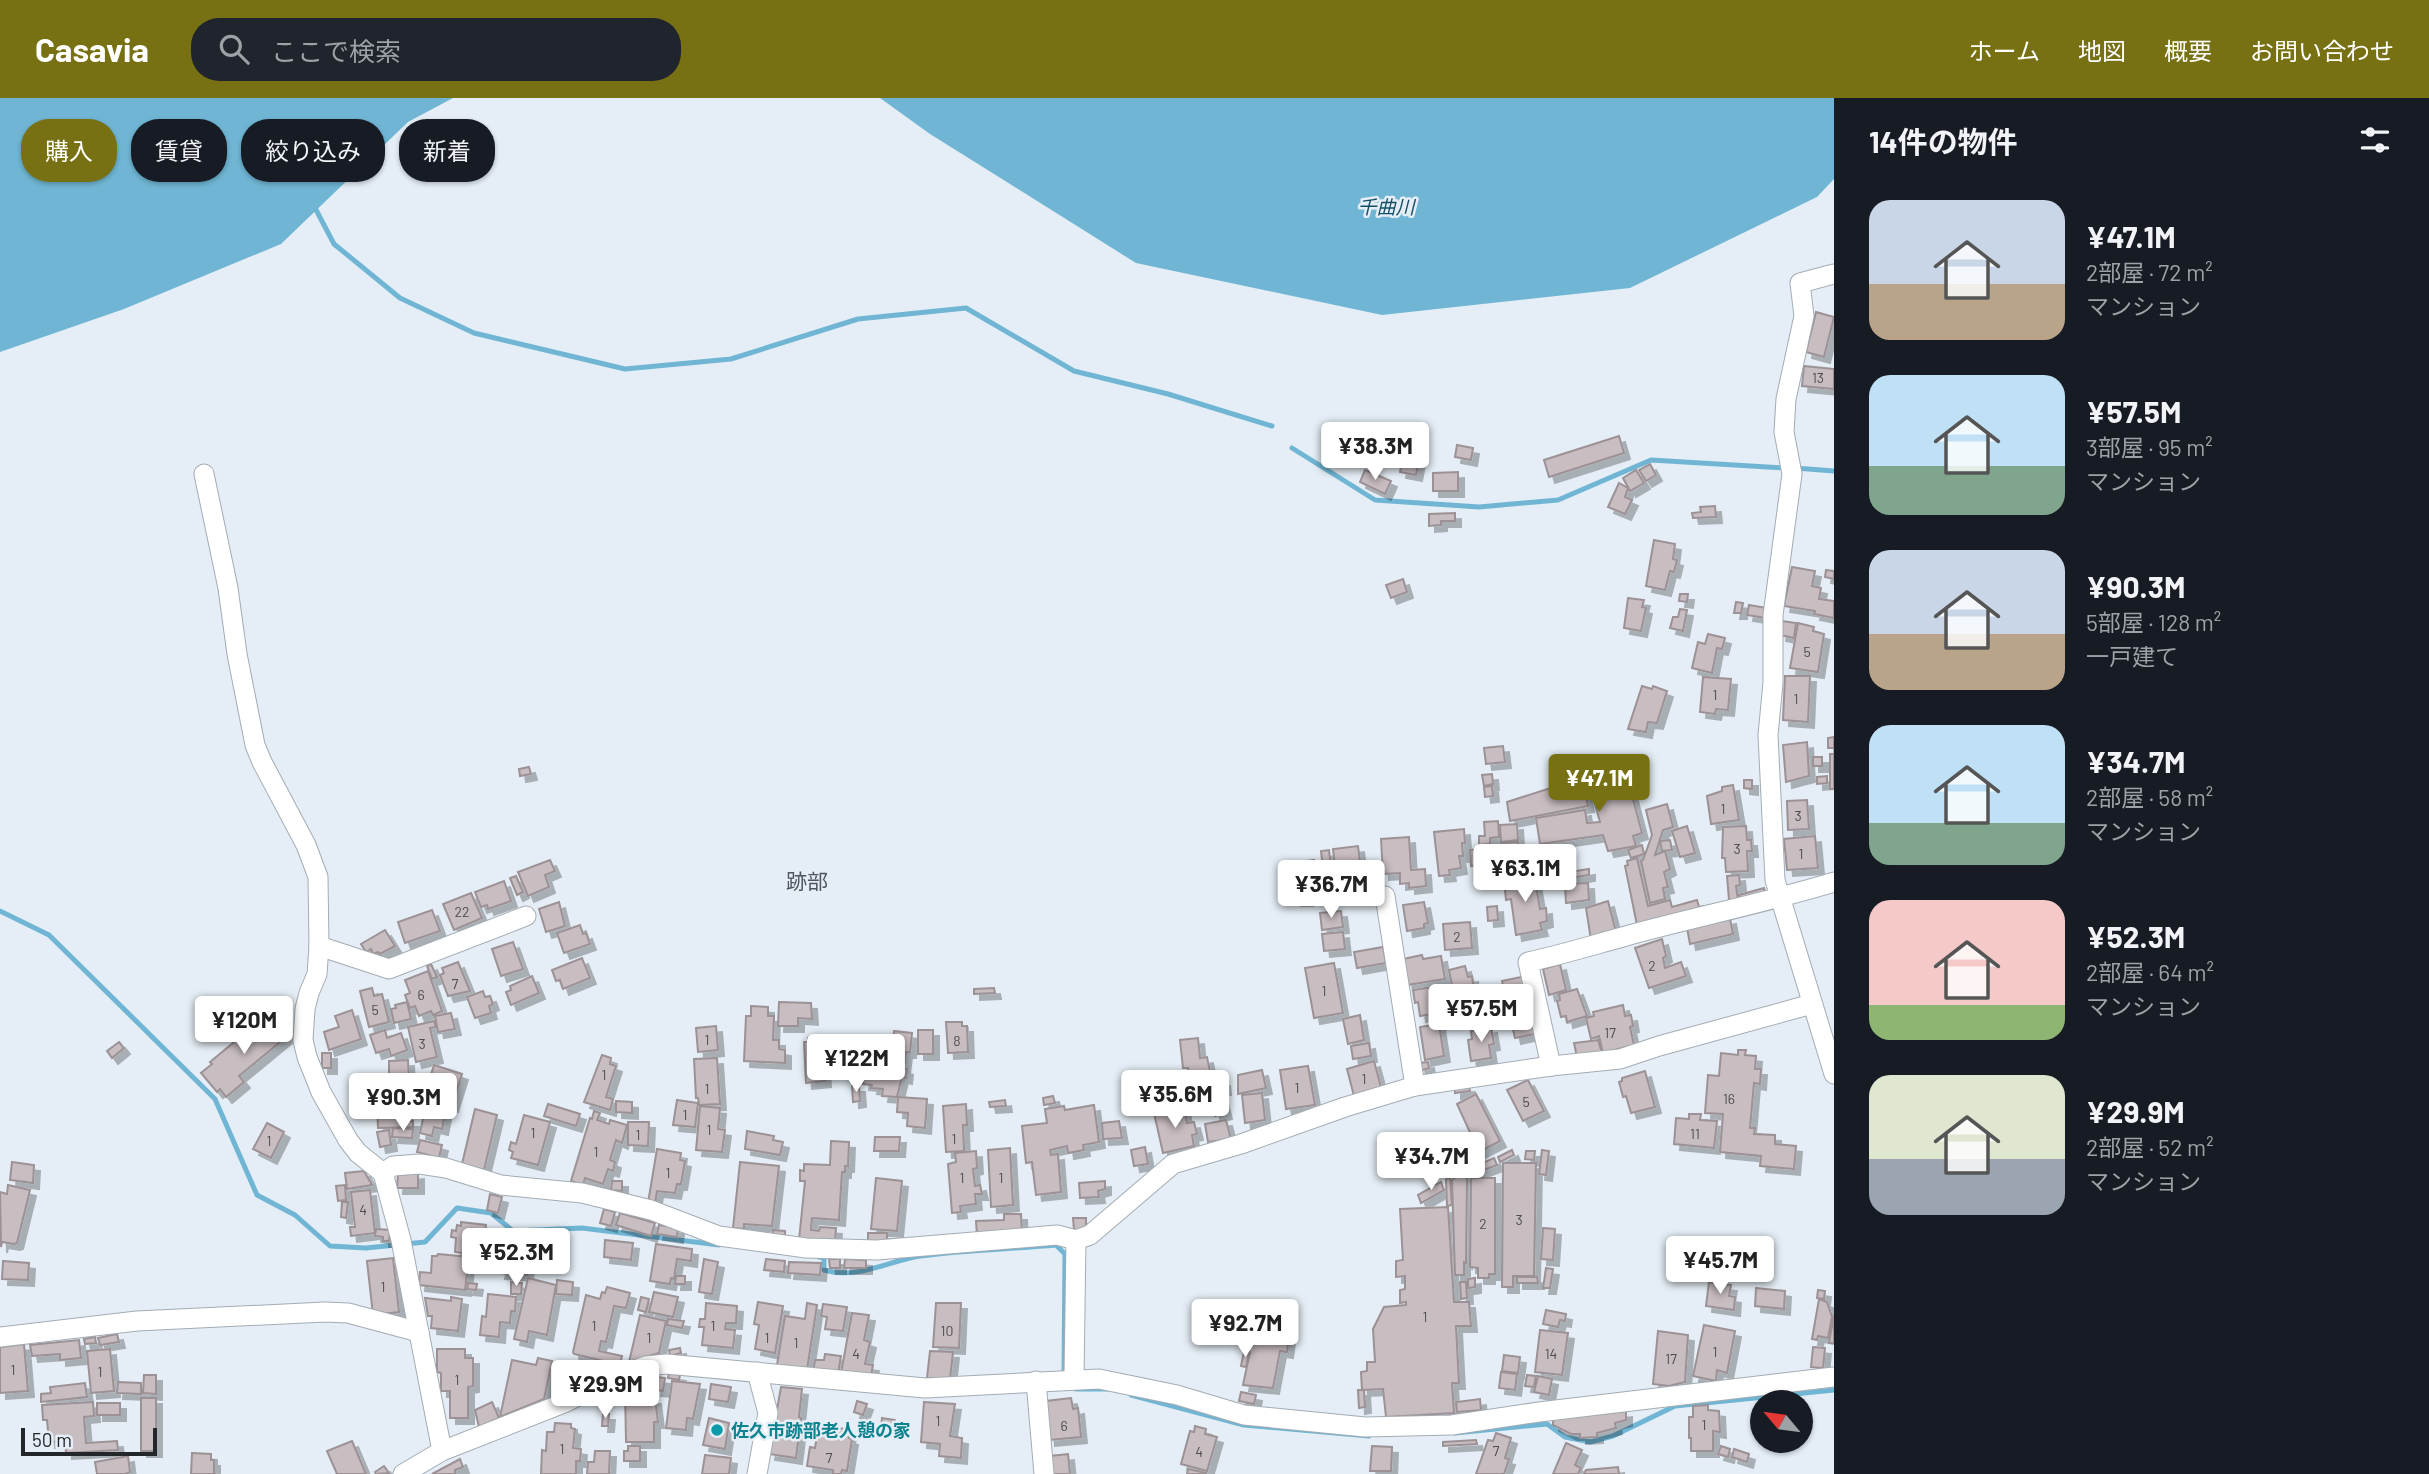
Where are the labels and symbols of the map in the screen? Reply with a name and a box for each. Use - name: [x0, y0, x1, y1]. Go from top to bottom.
- water label: 千曲川: [1357, 195, 1416, 218]
- house number: 13: [1812, 369, 1824, 386]
- pin: ¥38.3M: [1318, 422, 1432, 482]
- house number: 5: [1803, 643, 1811, 660]
- house number: 1: [1713, 686, 1717, 703]
- house number: 1: [1794, 690, 1798, 707]
- pin: ¥47.1M: [1542, 754, 1656, 814]
- house number: 1: [1721, 800, 1725, 817]
- house number: 3: [1794, 807, 1802, 824]
- house number: 3: [1733, 840, 1741, 857]
- pin: ¥63.1M: [1468, 844, 1582, 904]
- house number: 1: [1799, 845, 1803, 862]
- pin: ¥36.7M: [1274, 860, 1388, 920]
- district label: 跡部: [786, 868, 828, 893]
- house number: 22: [454, 903, 470, 920]
- house number: 2: [1453, 928, 1461, 945]
- house number: 2: [1648, 957, 1656, 974]
- house number: 7: [452, 975, 459, 992]
- house number: 1: [1322, 982, 1326, 999]
- pin: ¥57.5M: [1424, 984, 1538, 1044]
- house number: 6: [417, 986, 425, 1003]
- pin: ¥120M: [195, 996, 293, 1056]
- house number: 5: [371, 1001, 379, 1018]
- house number: 17: [1604, 1024, 1616, 1041]
- house number: 1: [705, 1031, 709, 1048]
- house number: 8: [953, 1032, 961, 1049]
- pin: ¥122M: [807, 1034, 905, 1094]
- house number: 3: [418, 1035, 426, 1052]
- house number: 1: [602, 1066, 606, 1083]
- pin: ¥35.6M: [1118, 1070, 1232, 1130]
- house number: 1: [1362, 1070, 1366, 1087]
- pin: ¥90.3M: [346, 1074, 460, 1133]
- house number: 1: [1295, 1079, 1299, 1096]
- house number: 1: [705, 1080, 709, 1097]
- house number: 16: [1723, 1090, 1735, 1107]
- house number: 5: [1522, 1093, 1530, 1110]
- house number: 1: [683, 1106, 687, 1123]
- house number: 1: [707, 1121, 711, 1138]
- house number: 1: [531, 1124, 535, 1141]
- house number: 11: [1690, 1125, 1700, 1142]
- house number: 1: [636, 1126, 640, 1143]
- house number: 1: [952, 1130, 956, 1147]
- house number: 1: [267, 1132, 271, 1149]
- pin: ¥34.7M: [1374, 1132, 1488, 1192]
- house number: 1: [594, 1143, 598, 1160]
- house number: 1: [666, 1164, 670, 1181]
- house number: 1: [960, 1169, 964, 1186]
- house number: 1: [999, 1169, 1003, 1186]
- house number: 4: [359, 1201, 367, 1218]
- house number: 3: [1515, 1211, 1523, 1228]
- house number: 2: [1479, 1215, 1487, 1232]
- pin: ¥52.3M: [459, 1228, 573, 1288]
- pin: ¥45.7M: [1663, 1236, 1777, 1296]
- house number: 1: [381, 1278, 385, 1295]
- pin: ¥92.7M: [1188, 1300, 1302, 1359]
- house number: 1: [1423, 1308, 1427, 1325]
- house number: 1: [592, 1317, 596, 1334]
- house number: 1: [711, 1317, 715, 1334]
- house number: 10: [941, 1322, 953, 1339]
- house number: 1: [647, 1329, 651, 1346]
- house number: 1: [765, 1329, 769, 1346]
- house number: 1: [794, 1334, 798, 1351]
- house number: 1: [1713, 1343, 1717, 1360]
- house number: 4: [852, 1345, 860, 1362]
- house number: 14: [1545, 1345, 1557, 1362]
- house number: 17: [1665, 1350, 1677, 1367]
- pin: ¥29.9M: [548, 1360, 662, 1420]
- house number: 1: [11, 1361, 15, 1378]
- house number: 1: [98, 1363, 102, 1380]
- house number: 1: [455, 1371, 459, 1388]
- north arrow: [1750, 1390, 1813, 1452]
- house number: 1: [936, 1412, 940, 1429]
- house number: 1: [1702, 1416, 1706, 1433]
- house number: 6: [1060, 1417, 1068, 1434]
- place label: 佐久市跡部老人憩の家: [731, 1419, 911, 1441]
- marker: 佐久市跡部老人憩の家: [709, 1422, 725, 1438]
- scale bar: [21, 1425, 158, 1457]
- house number: 1: [560, 1440, 564, 1457]
- house number: 7: [1493, 1442, 1500, 1459]
- house number: 4: [1195, 1443, 1203, 1460]
- house number: 7: [826, 1449, 833, 1466]

